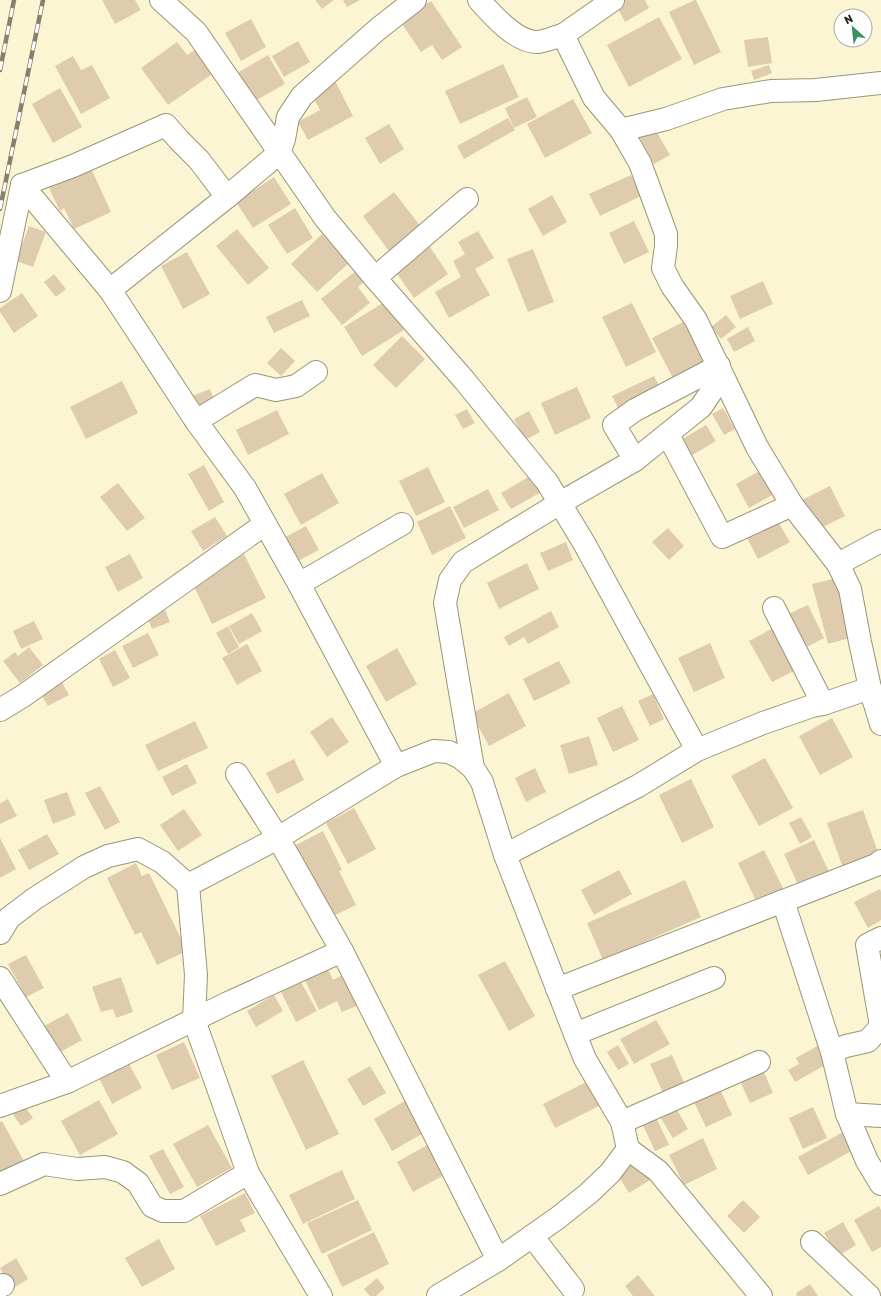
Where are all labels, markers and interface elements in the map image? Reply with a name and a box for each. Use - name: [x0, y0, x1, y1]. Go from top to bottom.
- north arrow: [833, 8, 873, 48]
- text: N: [842, 12, 855, 27]

